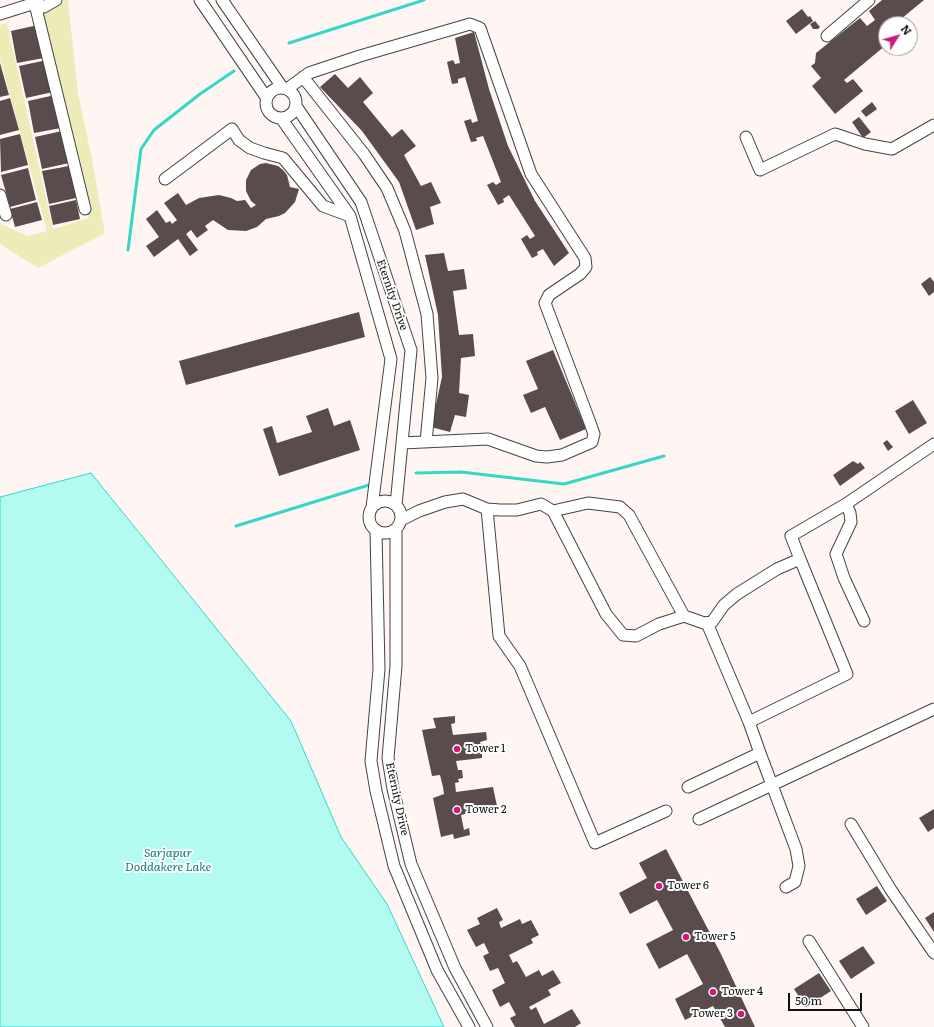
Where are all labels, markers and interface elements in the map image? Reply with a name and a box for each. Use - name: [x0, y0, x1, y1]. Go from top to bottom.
- north arrow: [878, 16, 918, 56]
- text: N: [898, 21, 916, 38]
- street label: Eternity Drive: [374, 258, 410, 332]
- place label: Tower 1: [465, 742, 505, 756]
- marker: Tower 1: [452, 744, 462, 754]
- street label: Eternity Drive: [383, 761, 411, 837]
- place label: Tower 2: [465, 803, 507, 817]
- marker: Tower 2: [452, 805, 462, 815]
- water label: Sarjapur Doddakere Lake: [125, 846, 211, 874]
- place label: Tower 6: [667, 879, 709, 893]
- marker: Tower 6: [654, 881, 664, 891]
- place label: Tower 5: [694, 930, 736, 944]
- marker: Tower 5: [681, 932, 691, 942]
- place label: Tower 4: [721, 985, 763, 999]
- scale bar: [790, 985, 864, 1011]
- marker: Tower 4: [708, 987, 718, 997]
- text: 50 m: [795, 991, 822, 1009]
- place label: Tower 3: [691, 1007, 733, 1021]
- marker: Tower 3: [736, 1009, 746, 1019]

